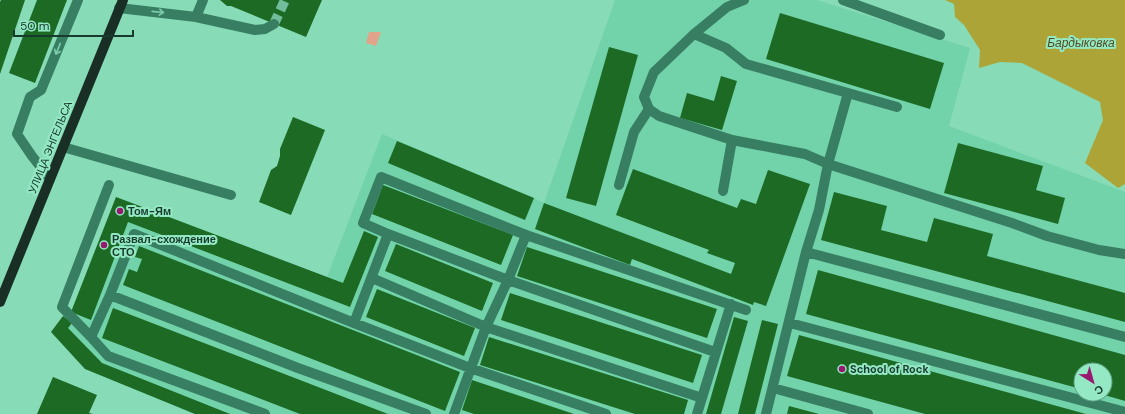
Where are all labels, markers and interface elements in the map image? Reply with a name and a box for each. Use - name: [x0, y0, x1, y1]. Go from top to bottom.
- one-way arrow: [151, 9, 164, 16]
- scale bar: [14, 12, 133, 38]
- text: 50 m: [20, 18, 49, 34]
- water label: Бардыковка: [1047, 35, 1115, 51]
- one-way arrow: [53, 43, 61, 55]
- street label: УЛИЦА ЭНГЕЛЬСА: [25, 98, 75, 195]
- place label: Том-Ям: [128, 204, 171, 218]
- marker: Том-Ям: [115, 206, 125, 216]
- place label: Развал-схождение СТО: [112, 232, 216, 259]
- marker: Развал-схождение СТО: [99, 240, 109, 250]
- place label: School of Rock: [850, 362, 929, 376]
- north arrow: [1073, 362, 1113, 402]
- marker: School of Rock: [837, 364, 847, 374]
- text: С: [1092, 382, 1106, 398]

